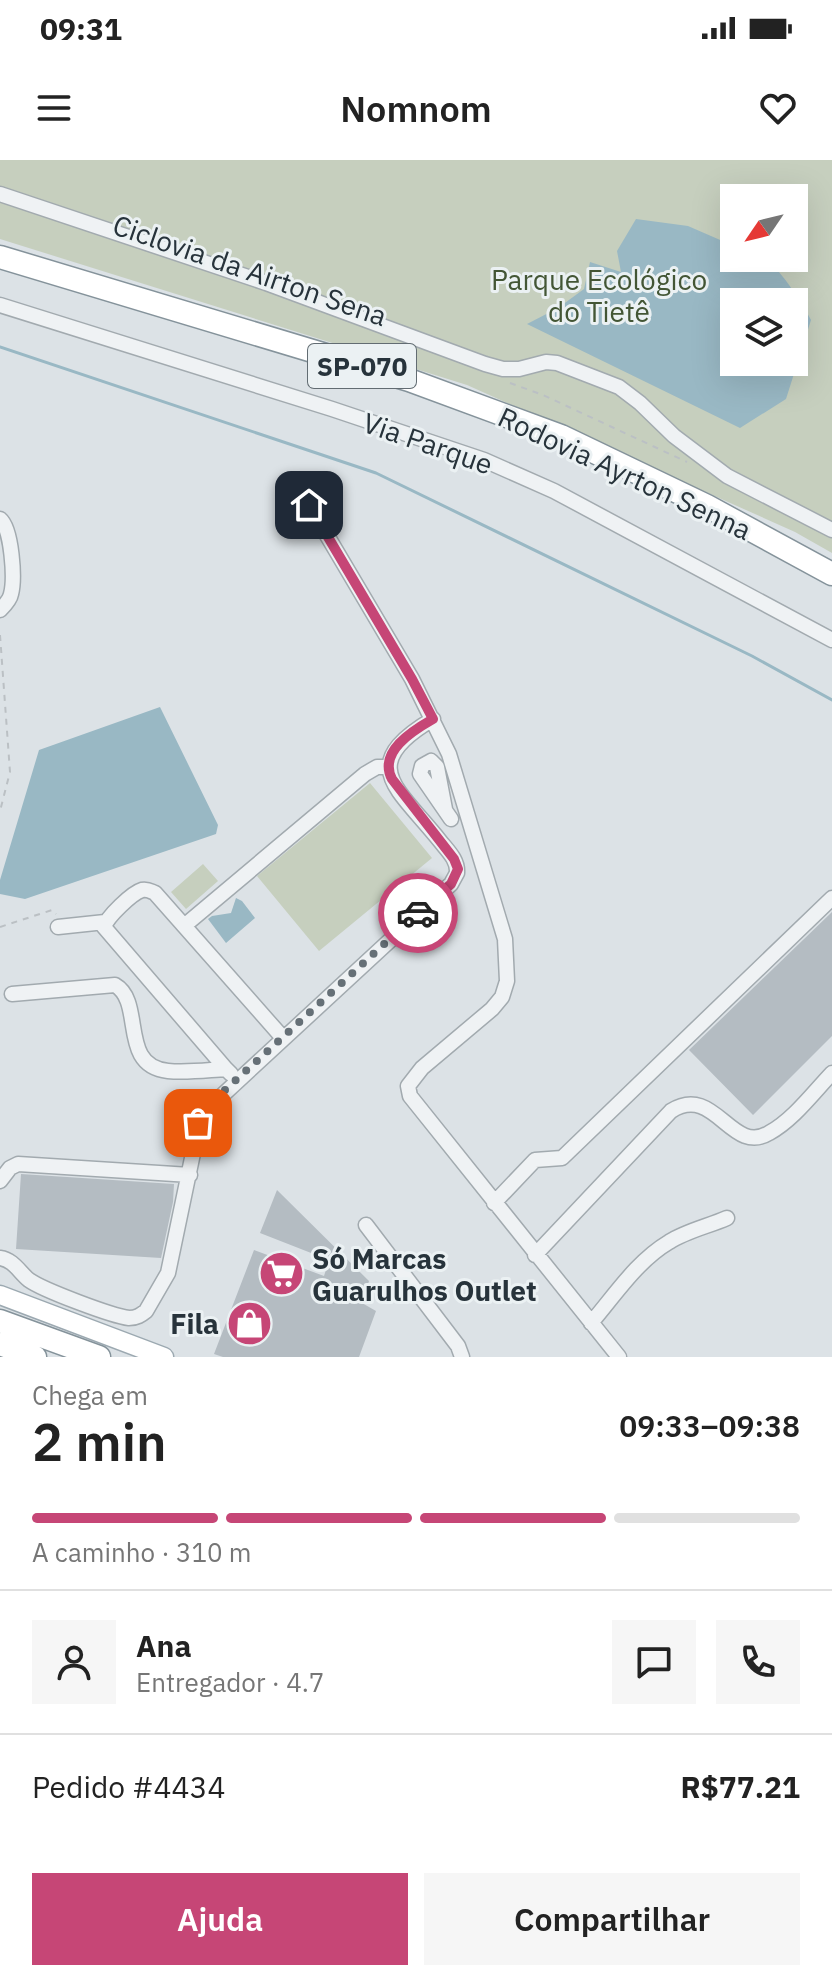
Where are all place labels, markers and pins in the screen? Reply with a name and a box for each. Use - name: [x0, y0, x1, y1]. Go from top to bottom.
- pin: [275, 471, 343, 539]
- pin: [164, 1089, 232, 1157]
- place label: Só Marcas Guarulhos Outlet: [312, 1240, 537, 1309]
- supermarket icon: Só Marcas Guarulhos Outlet: [257, 1250, 305, 1298]
- shop icon: Fila: [226, 1299, 274, 1347]
- place label: Fila: [170, 1305, 219, 1342]

